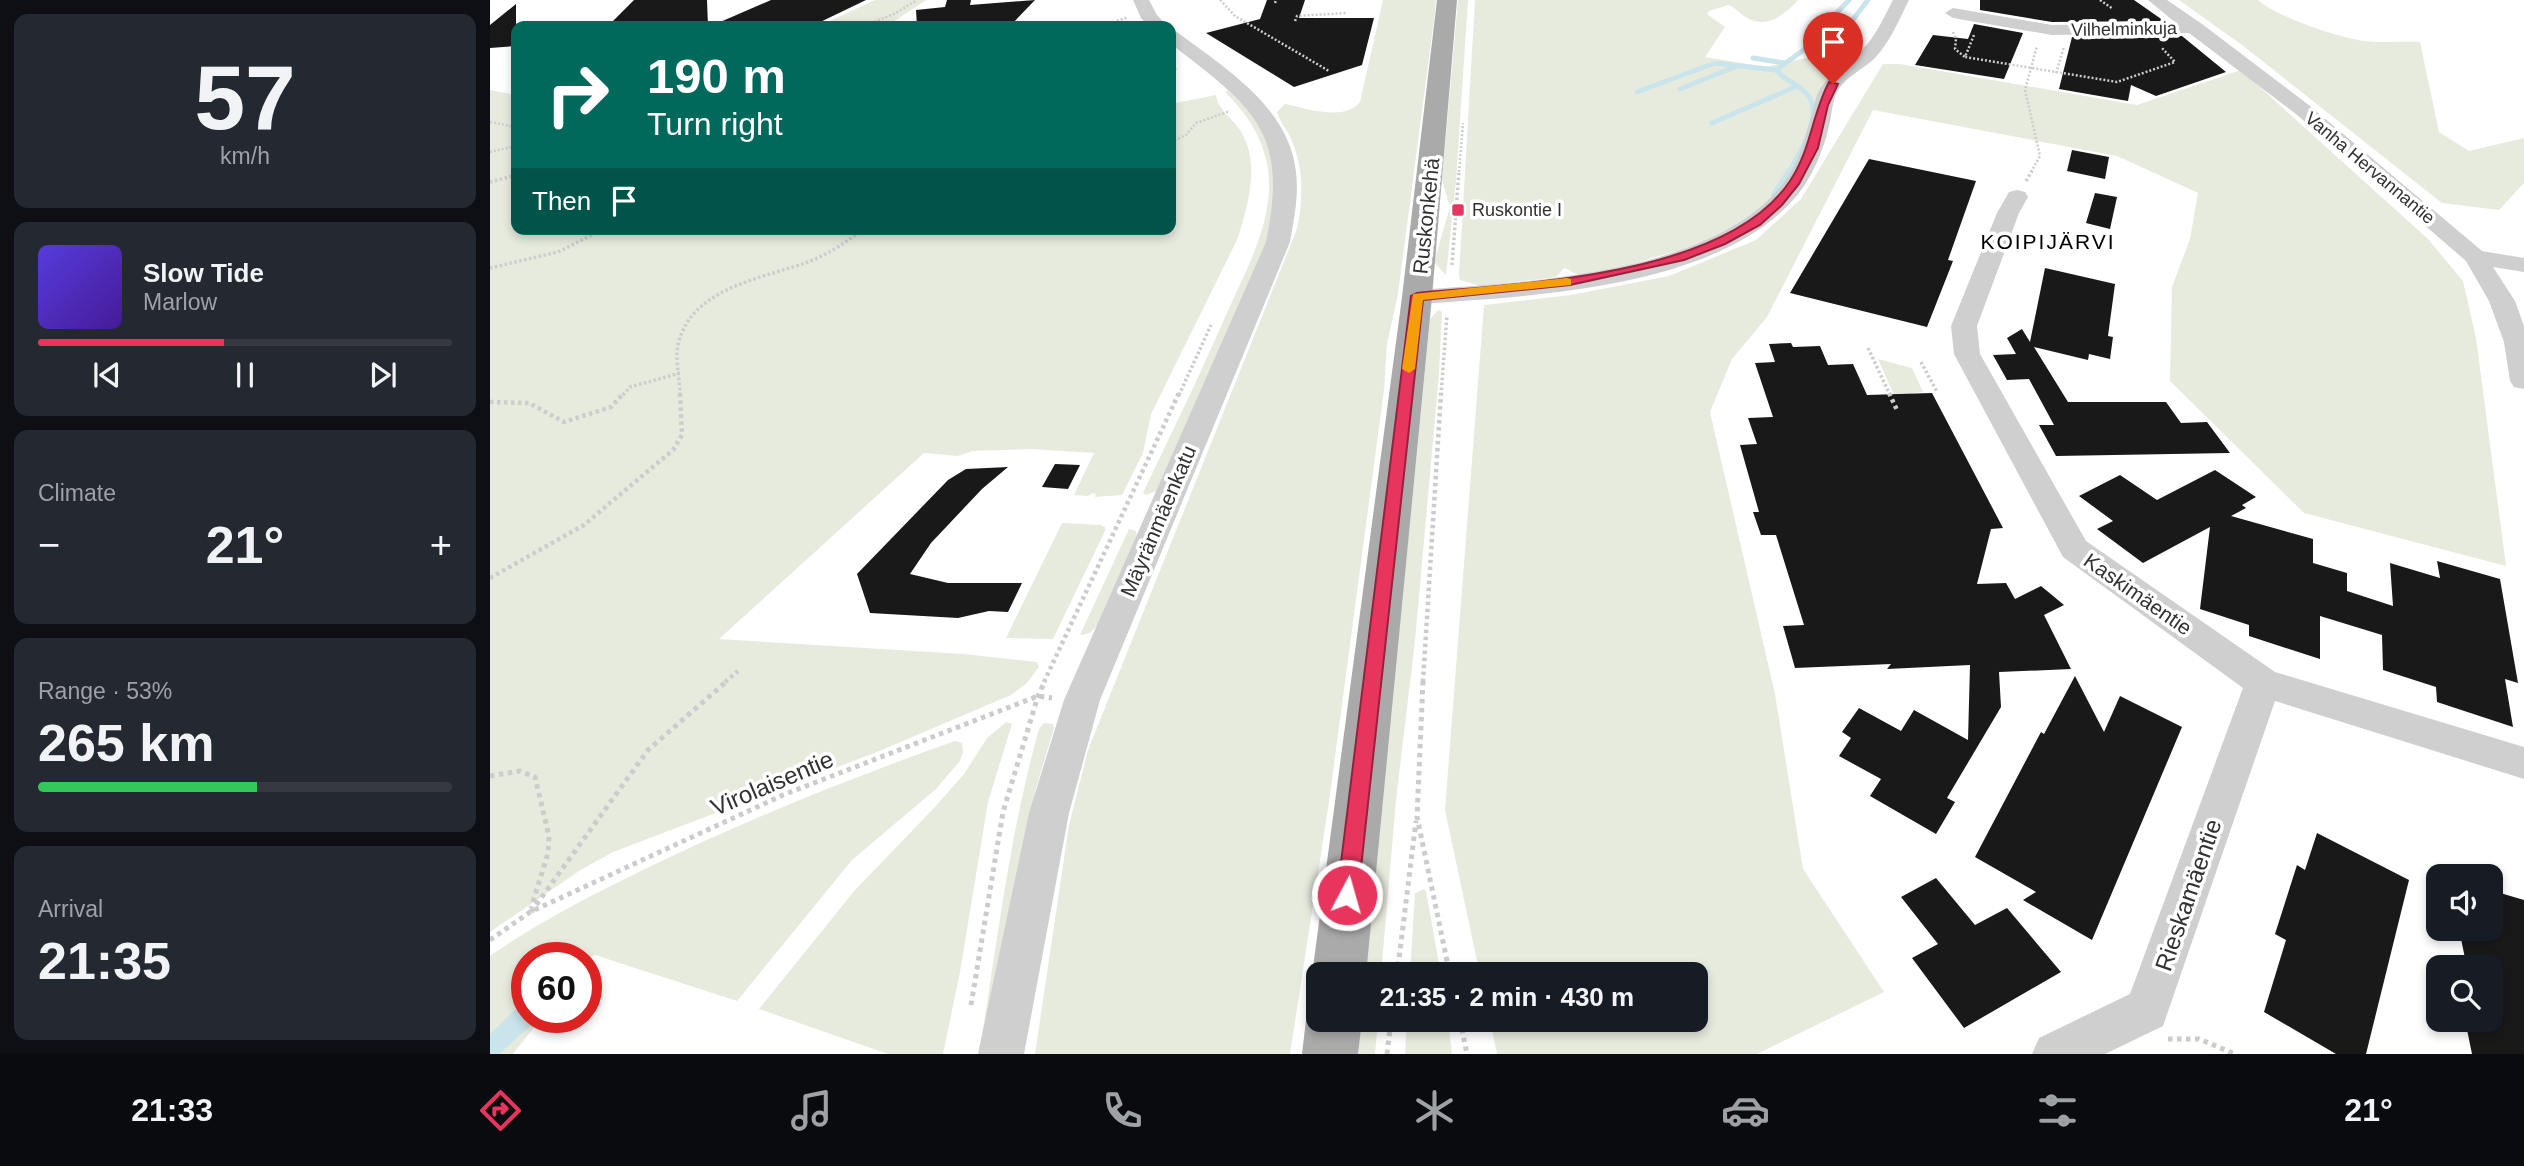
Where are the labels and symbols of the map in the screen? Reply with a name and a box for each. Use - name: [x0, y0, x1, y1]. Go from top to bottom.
- pin: [1803, 12.0, 1863, 84]
- street label: Vilhelminkuja: [2071, 18, 2178, 40]
- street label: Vanha Hervannantie: [2301, 108, 2439, 228]
- street label: Ruskonkehä: [1408, 156, 1444, 275]
- place label: Ruskontie I: [1472, 200, 1562, 220]
- marker: Ruskontie I: [1450, 202, 1466, 218]
- district label: KOIPIJÄRVI: [1980, 230, 2116, 253]
- street label: Mäyränmäenkatu: [1116, 442, 1200, 600]
- street label: Kaskimäentie: [2080, 548, 2196, 640]
- street label: Virolaisentie: [707, 745, 837, 821]
- street label: Rieskamäentie: [2149, 816, 2227, 974]
- position arrow: [1310, 858, 1384, 932]
- speed limit sign: 60: [511, 942, 602, 1033]

